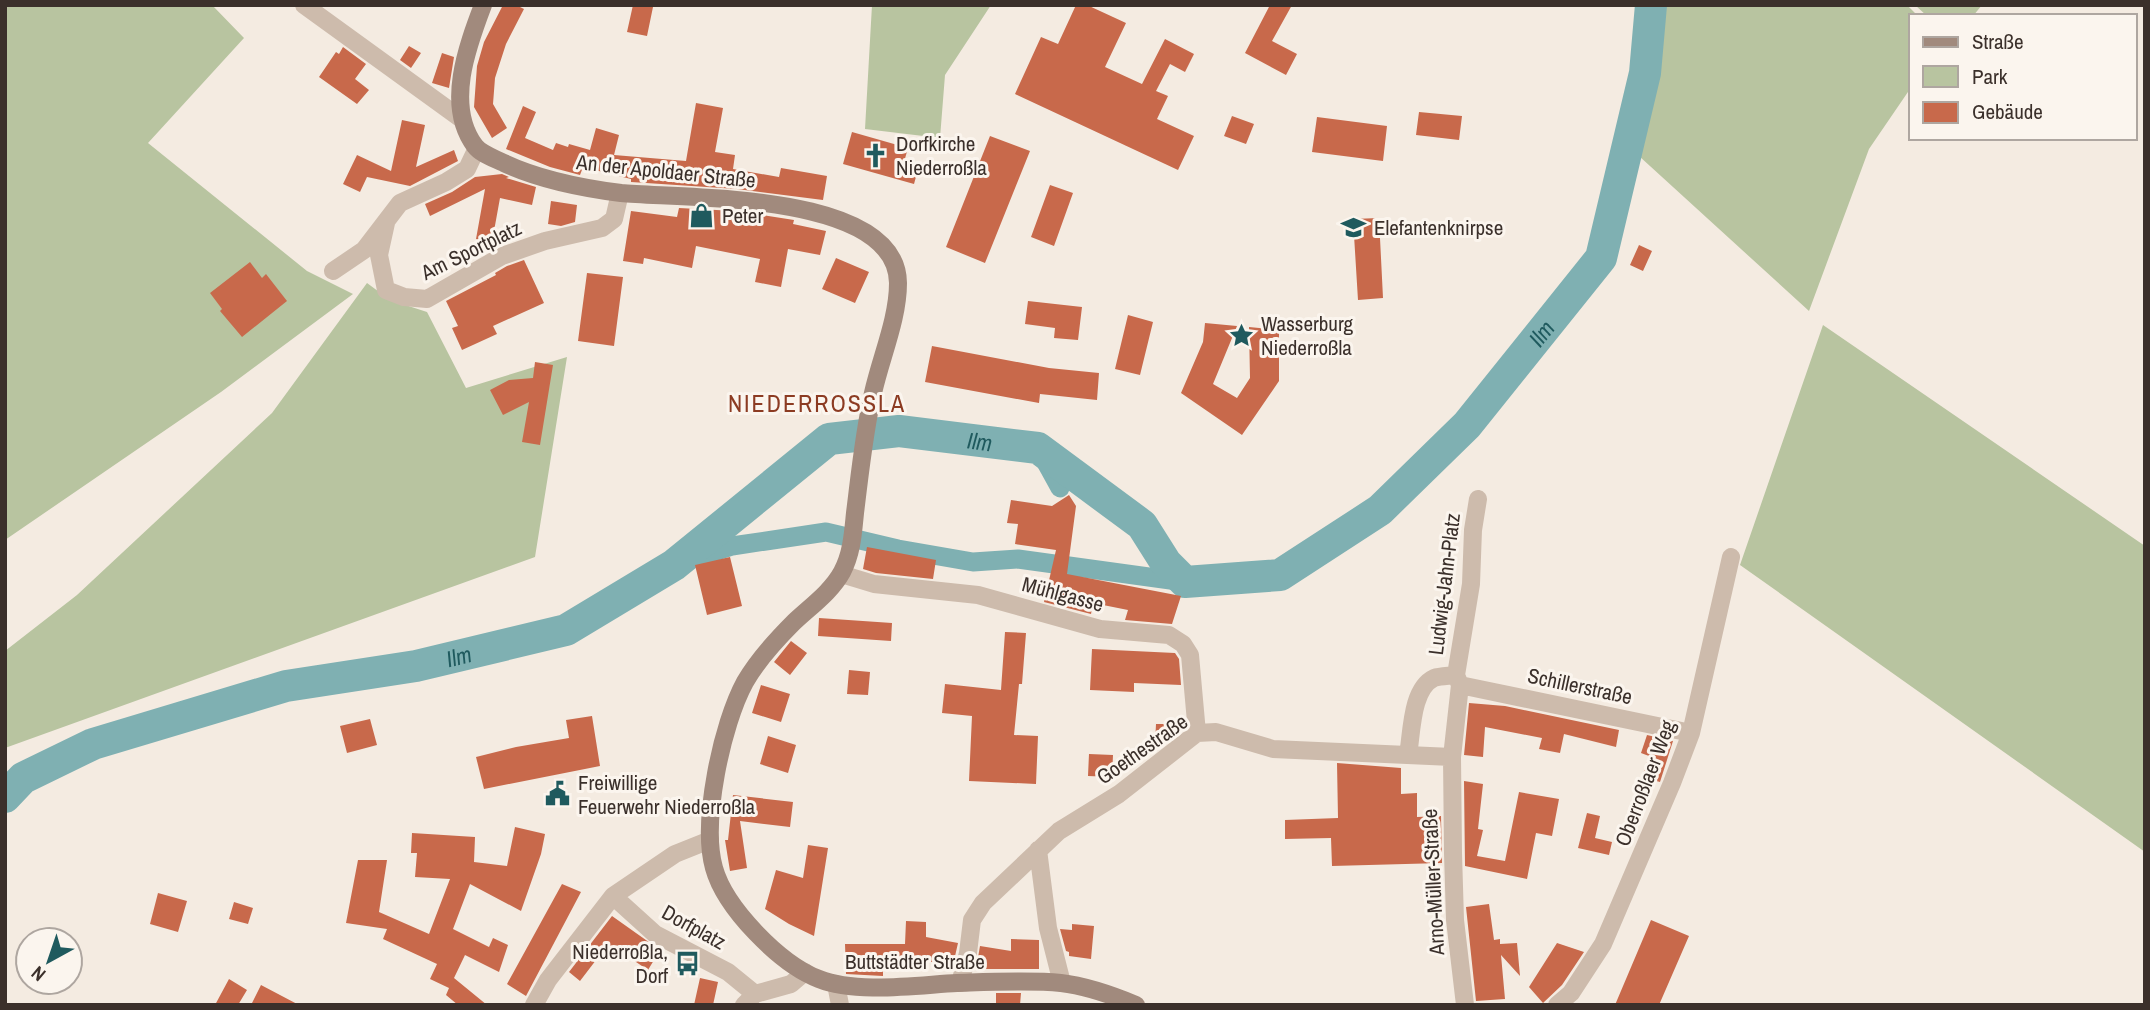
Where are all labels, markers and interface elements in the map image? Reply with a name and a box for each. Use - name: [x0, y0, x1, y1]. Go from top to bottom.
- legend: [1909, 14, 2136, 140]
- text: Straße: [1972, 27, 2024, 56]
- text: Park: [1972, 62, 2008, 91]
- text: Gebäude: [1972, 97, 2043, 126]
- place label: Dorfkirche Niederroßla: [896, 129, 987, 182]
- church icon: Dorfkirche Niederroßla: [862, 141, 890, 169]
- street label: An der Apoldaer Straße: [574, 147, 757, 195]
- shop icon: Peter: [688, 201, 716, 229]
- place label: Peter: [722, 201, 763, 230]
- street label: Am Sportplatz: [415, 213, 526, 287]
- school or university icon: Elefantenknirpse: [1340, 213, 1368, 241]
- place label: Elefantenknirpse: [1374, 213, 1503, 242]
- place label: Wasserburg Niederroßla: [1261, 309, 1354, 362]
- water label: Ilm: [1521, 313, 1561, 352]
- place icon: Wasserburg Niederroßla: [1227, 321, 1255, 349]
- district label: NIEDERROSSLA: [728, 387, 906, 419]
- water label: Ilm: [965, 424, 994, 458]
- street label: Ludwig-Jahn-Platz: [1421, 511, 1467, 657]
- street label: Mühlgasse: [1019, 569, 1107, 619]
- water label: Ilm: [443, 638, 475, 674]
- street label: Schillerstraße: [1525, 661, 1635, 711]
- street label: Goethestraße: [1091, 707, 1193, 791]
- street label: Oberroßlaer Weg: [1608, 715, 1682, 850]
- place label: Freiwillige Feuerwehr Niederroßla: [578, 768, 756, 821]
- public building icon: Freiwillige Feuerwehr Niederroßla: [544, 780, 572, 808]
- street label: Arno-Müller-Straße: [1415, 808, 1451, 957]
- street label: Dorfplatz: [657, 898, 731, 957]
- north arrow: [14, 926, 84, 996]
- place label: Niederroßla, Dorf: [572, 937, 668, 990]
- street label: Buttstädter Straße: [845, 947, 985, 976]
- bus stop icon: Niederroßla, Dorf: [674, 949, 702, 977]
- text: N: [25, 960, 51, 988]

